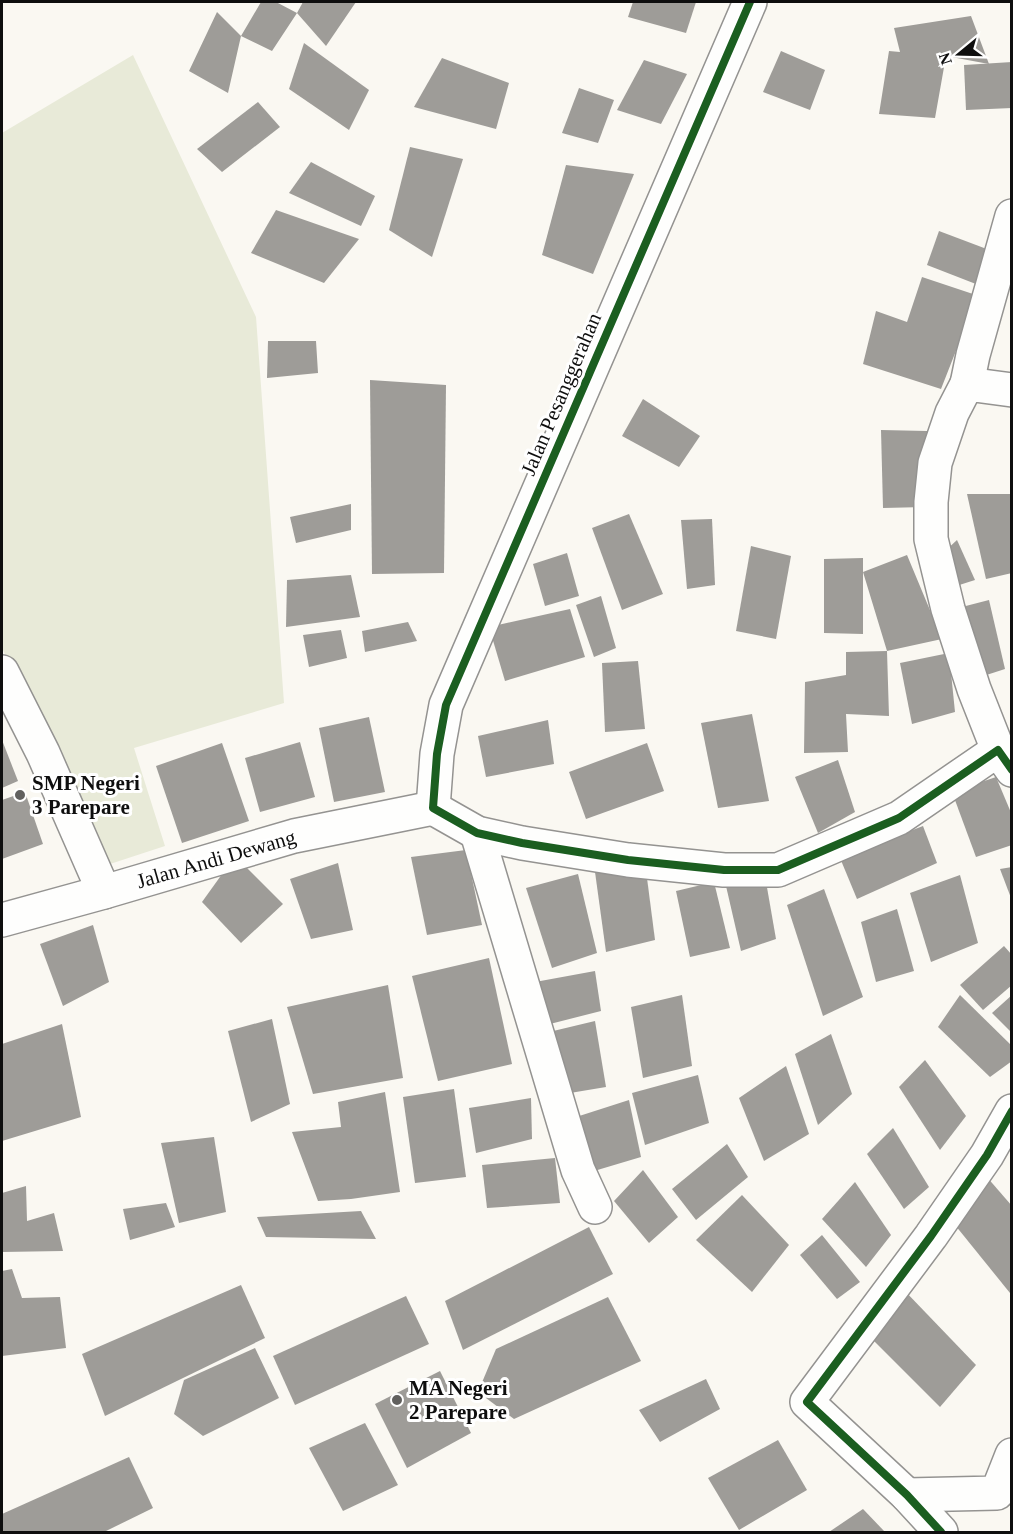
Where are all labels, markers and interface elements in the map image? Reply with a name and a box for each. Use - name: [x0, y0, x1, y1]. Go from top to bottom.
- north arrow: [929, 24, 989, 84]
- text: N: [935, 50, 955, 67]
- street label: Jalan Pesanggerahan: [516, 309, 606, 479]
- place label: SMP Negeri 3 Parepare: [32, 771, 140, 819]
- marker: SMP Negeri 3 Parepare: [13, 788, 27, 802]
- street label: Jalan Andi Dewang: [134, 825, 299, 893]
- place label: MA Negeri 2 Parepare: [409, 1376, 508, 1424]
- marker: MA Negeri 2 Parepare: [390, 1393, 404, 1407]

